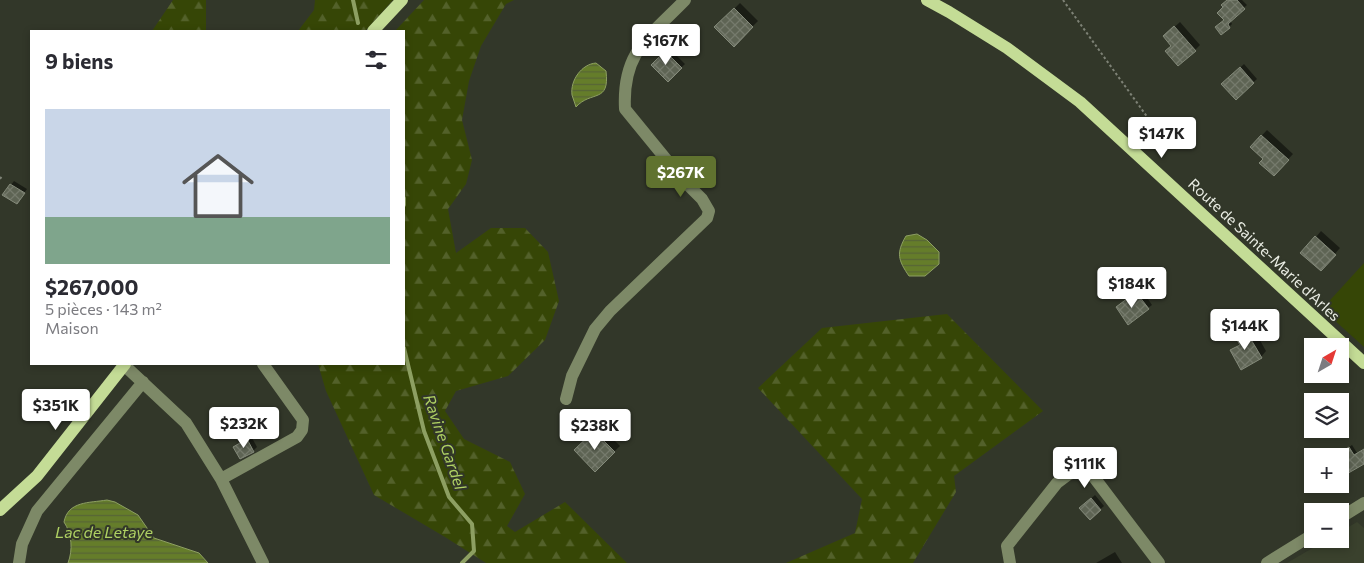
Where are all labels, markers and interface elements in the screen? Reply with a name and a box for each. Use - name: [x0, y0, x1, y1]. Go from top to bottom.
- pin: $167K: [631, 23, 701, 66]
- text: $167K: [643, 30, 689, 49]
- icon: filters: [362, 46, 390, 74]
- text: 9 biens: [45, 48, 113, 73]
- pin: $147K: [1127, 116, 1197, 159]
- text: $147K: [1139, 123, 1185, 142]
- icon: home: [173, 141, 263, 231]
- pin: $267K: [646, 156, 716, 198]
- text: $267K: [657, 162, 705, 181]
- street label: Route de Sainte-Marie d'Arles: [1185, 174, 1344, 324]
- pin: $184K: [1097, 266, 1167, 309]
- text: $184K: [1108, 273, 1156, 292]
- text: $267,000: [45, 274, 138, 299]
- text: 5 pièces · 143 m²: [45, 299, 162, 318]
- pin: $144K: [1210, 308, 1280, 351]
- text: $144K: [1221, 315, 1269, 334]
- text: Maison: [45, 318, 99, 337]
- north arrow: [1304, 338, 1349, 382]
- map controls: [1304, 338, 1349, 548]
- pin: $351K: [21, 388, 91, 431]
- water label: Ravine Gardel: [420, 392, 471, 493]
- button: layers: [1304, 393, 1349, 438]
- text: $351K: [33, 395, 79, 414]
- pin: $232K: [209, 406, 279, 449]
- pin: $238K: [560, 408, 630, 451]
- text: $232K: [220, 413, 268, 432]
- text: $238K: [571, 415, 619, 434]
- pin: $111K: [1050, 446, 1120, 489]
- button: +: [1304, 448, 1349, 493]
- text: $111K: [1064, 453, 1106, 472]
- button: −: [1304, 503, 1349, 548]
- water label: Lac de Letaye: [55, 522, 153, 541]

